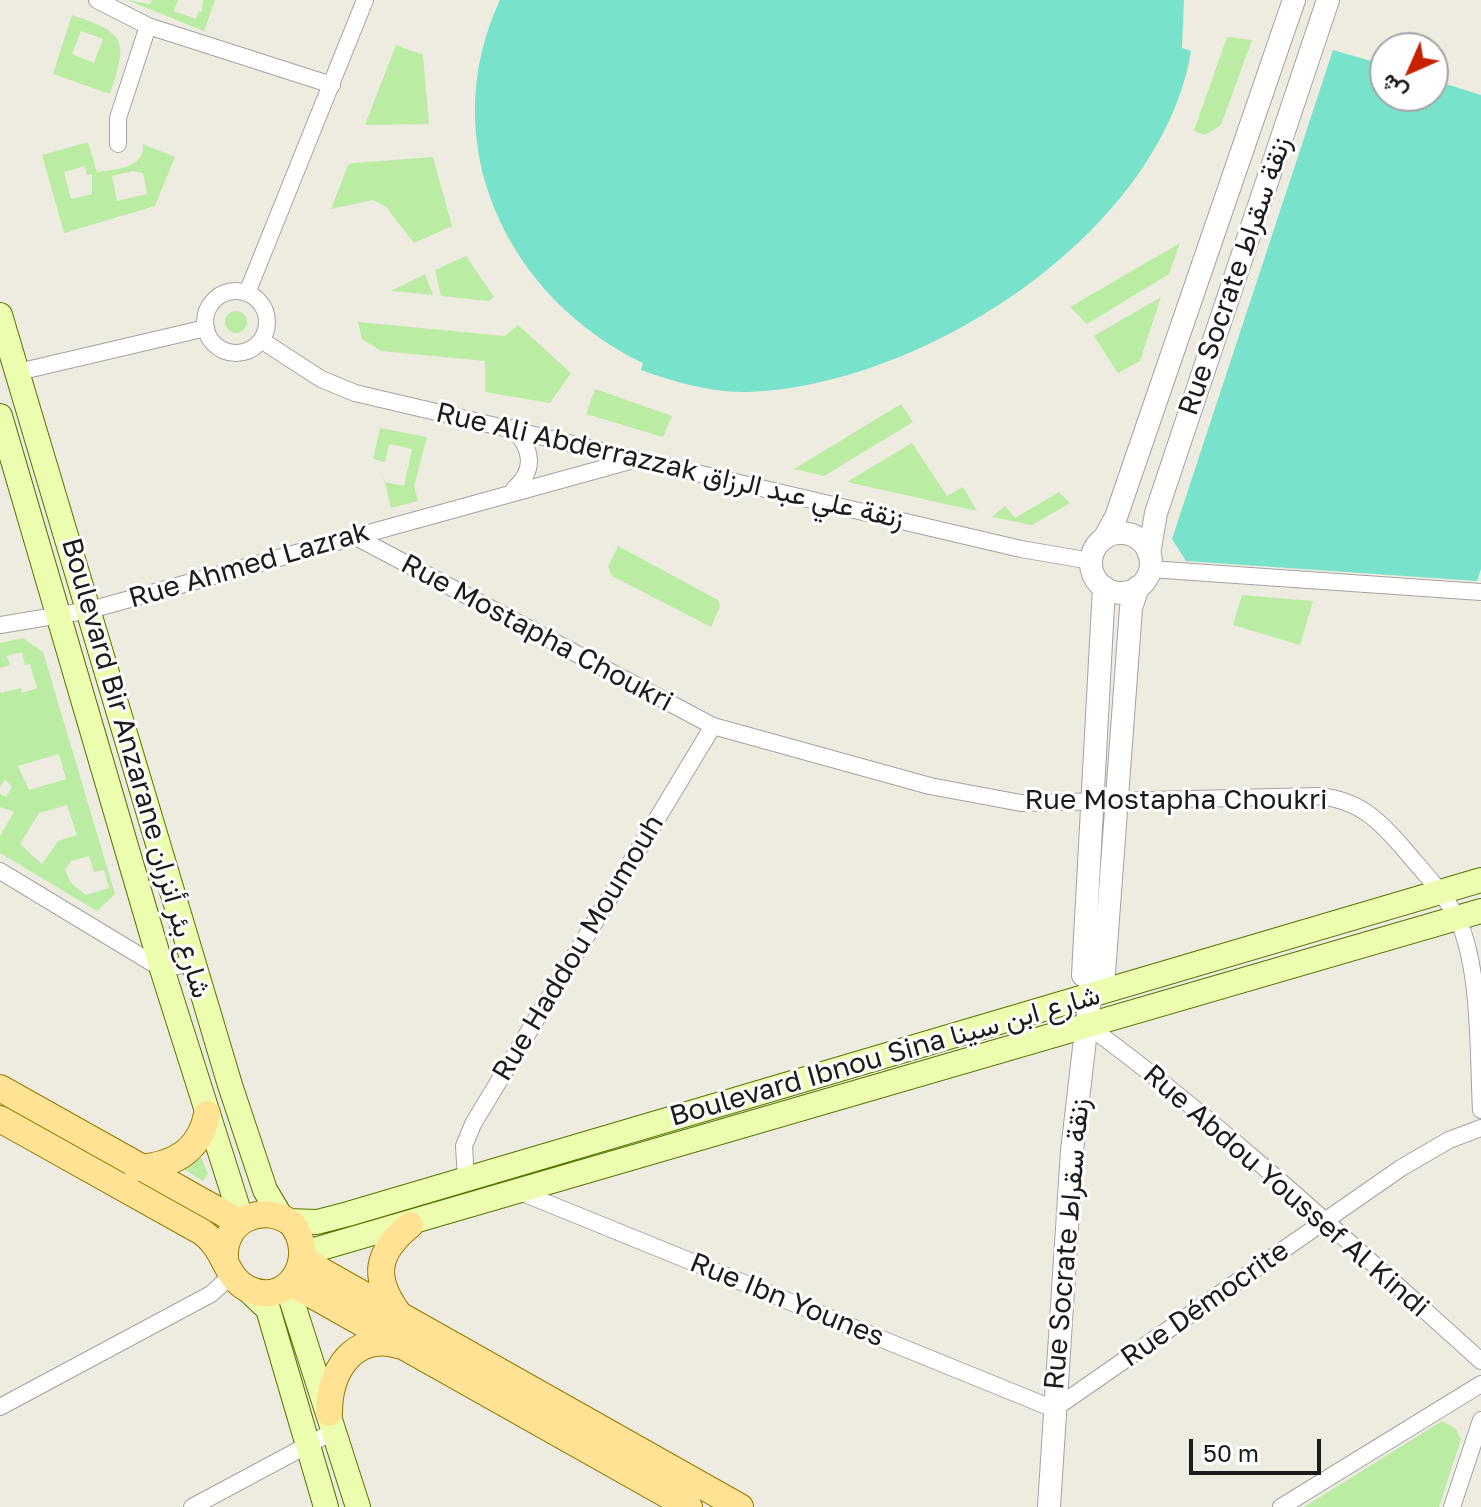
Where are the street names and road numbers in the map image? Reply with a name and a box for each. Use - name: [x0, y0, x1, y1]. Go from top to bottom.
- street label: Rue Socrate زنقة سقراط: [1172, 132, 1298, 420]
- street label: Rue Ali Abderrazzak زنقة علي عبد الرزاق: [433, 396, 907, 536]
- street label: Rue Ahmed Lazrak: [125, 515, 373, 615]
- street label: Boulevard Bir Anzarane شارع بئر أنزران: [54, 534, 218, 1002]
- street label: Rue Mostapha Choukri: [395, 547, 679, 719]
- street label: Rue Mostapha Choukri: [1025, 783, 1327, 817]
- street label: Rue Haddou Moumouh: [485, 809, 671, 1087]
- street label: Boulevard Ibnou Sina شارع ابن سينا: [666, 978, 1104, 1134]
- street label: Rue Abdou Youssef Al Kindi: [1136, 1058, 1436, 1324]
- street label: Rue Socrate زنقة سقراط: [1038, 1097, 1096, 1391]
- street label: Rue Démocrite: [1115, 1234, 1295, 1374]
- street label: Rue Ibn Younes: [685, 1246, 889, 1354]

